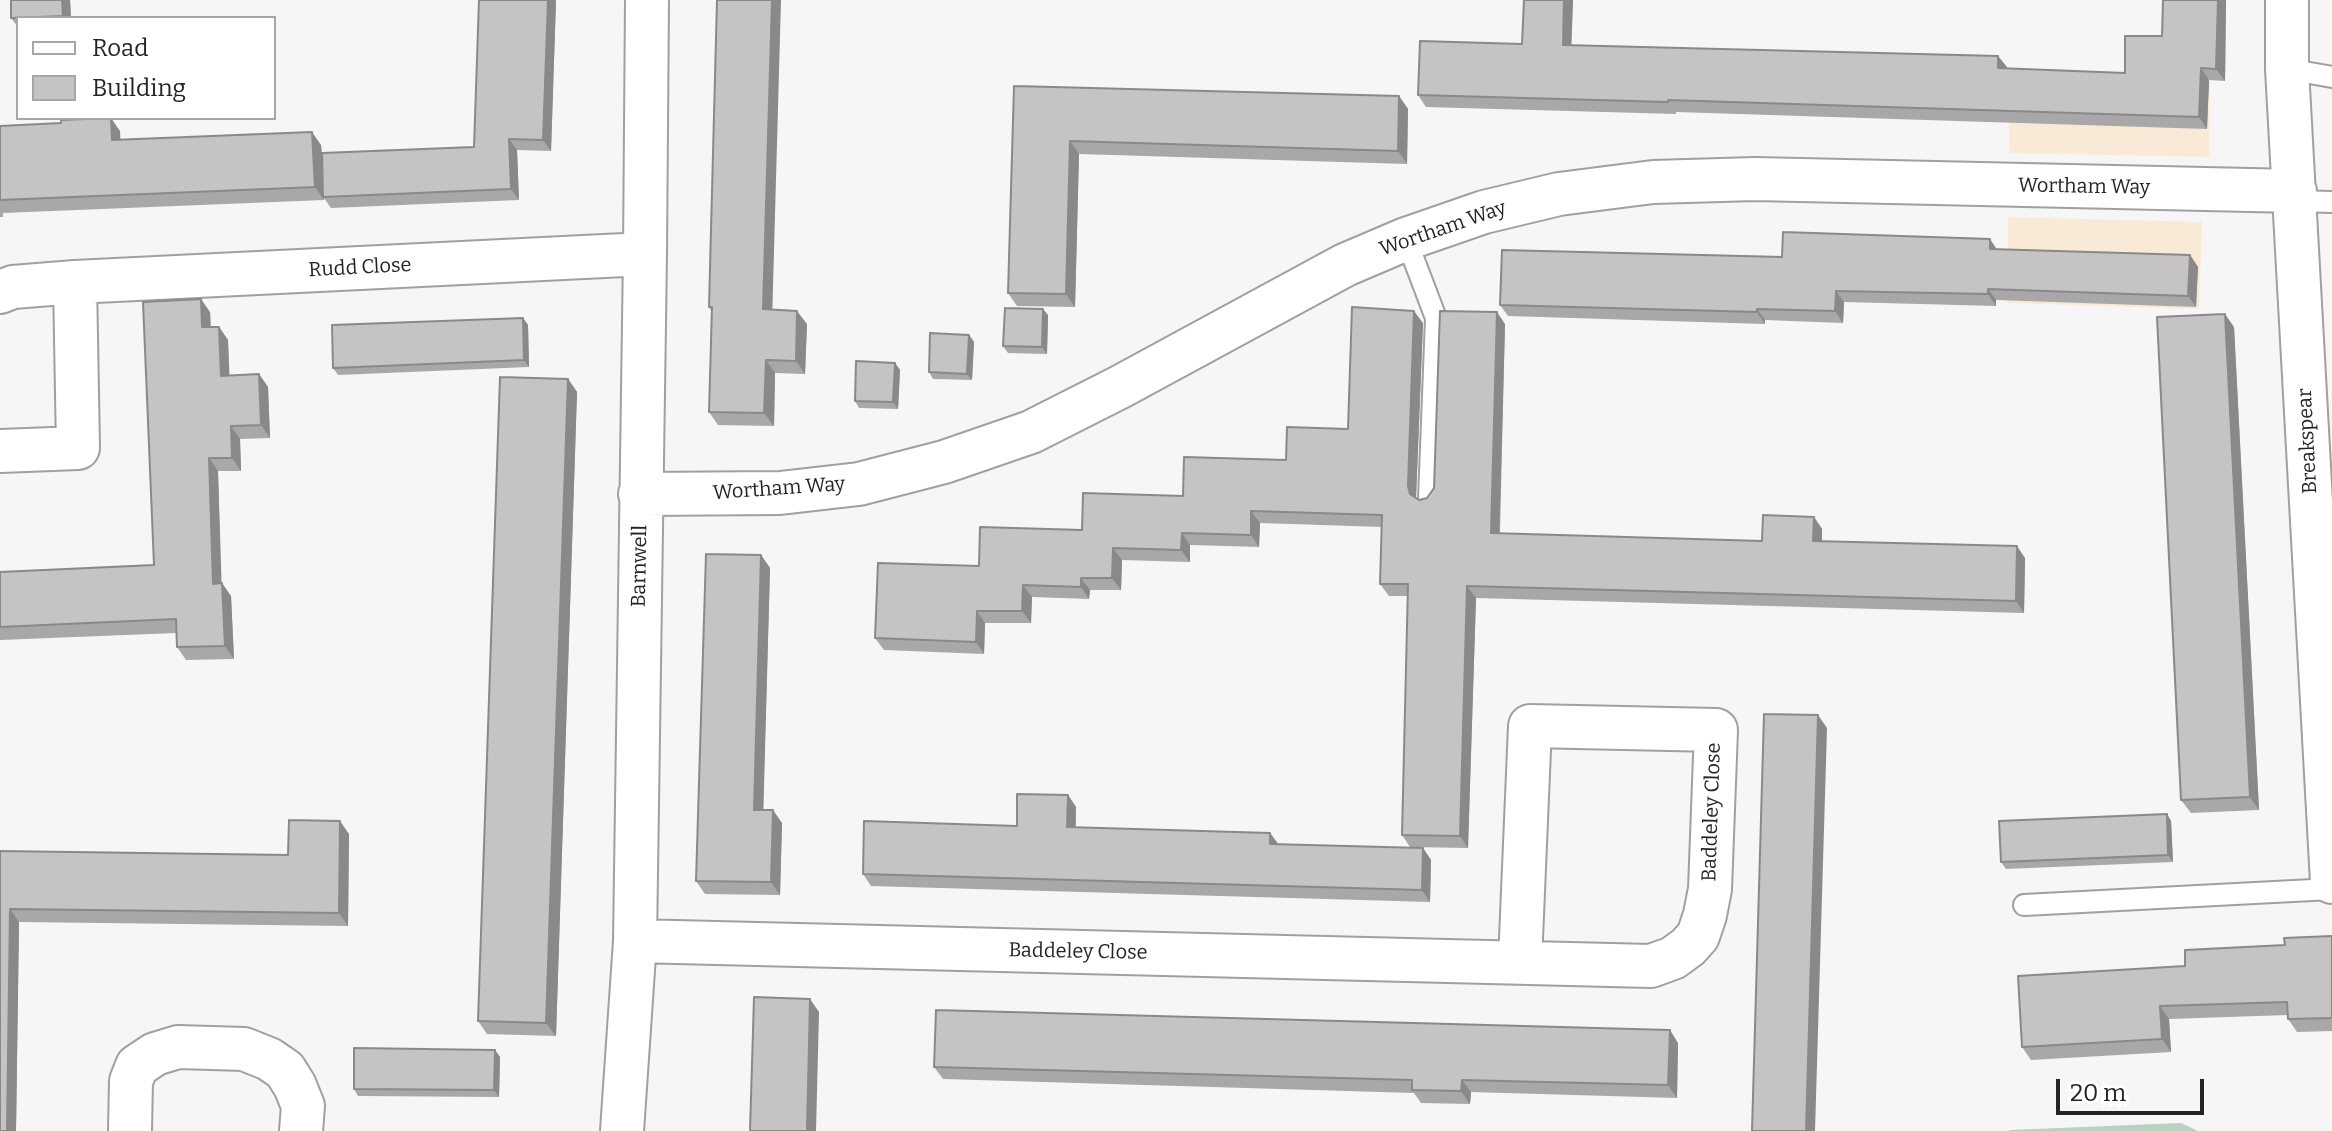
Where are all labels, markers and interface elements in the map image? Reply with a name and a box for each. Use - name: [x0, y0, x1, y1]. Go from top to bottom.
- legend: [16, 16, 276, 120]
- text: Road: [92, 34, 148, 62]
- text: Building: [92, 74, 186, 102]
- street label: Wortham Way: [2018, 174, 2150, 200]
- street label: Wortham Way: [1376, 196, 1510, 262]
- street label: Rudd Close: [308, 253, 412, 283]
- street label: Breakspear: [2293, 388, 2323, 494]
- street label: Wortham Way: [712, 472, 846, 506]
- street label: Barnwell: [627, 525, 653, 607]
- street label: Baddeley Close: [1698, 742, 1726, 882]
- street label: Baddeley Close: [1008, 939, 1148, 965]
- scale bar: [2060, 1063, 2208, 1113]
- text: 20 m: [2070, 1079, 2126, 1107]

